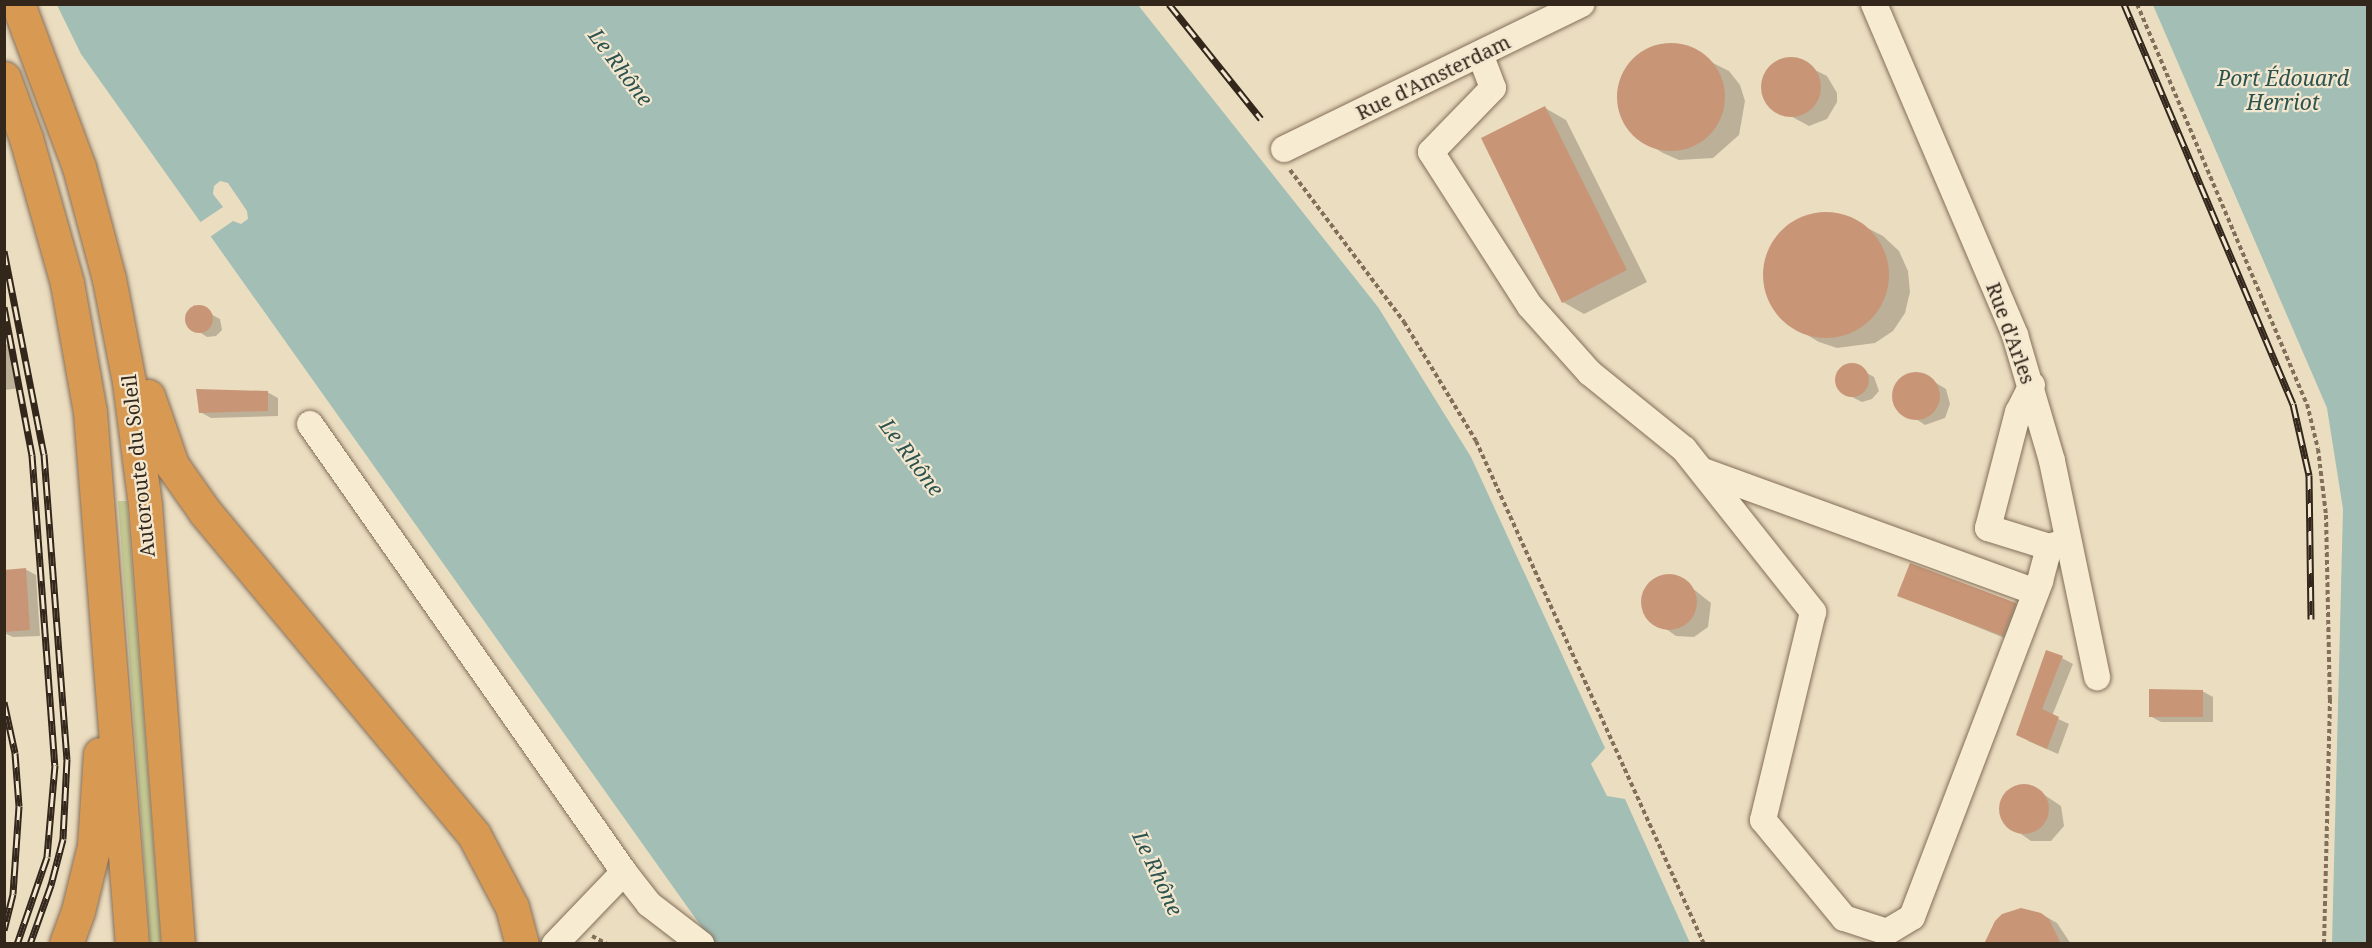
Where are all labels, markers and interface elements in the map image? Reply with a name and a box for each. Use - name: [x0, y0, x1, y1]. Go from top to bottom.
- water label: Le Rhône: [584, 23, 658, 111]
- street label: Rue d'Amsterdam: [1352, 29, 1514, 125]
- water label: Port Édouard Herriot: [2217, 65, 2349, 115]
- street label: Rue d'Arles: [1982, 279, 2040, 387]
- street label: Autoroute du Soleil: [116, 373, 160, 559]
- water label: Le Rhône: [875, 413, 949, 501]
- water label: Le Rhône: [1127, 827, 1189, 919]

